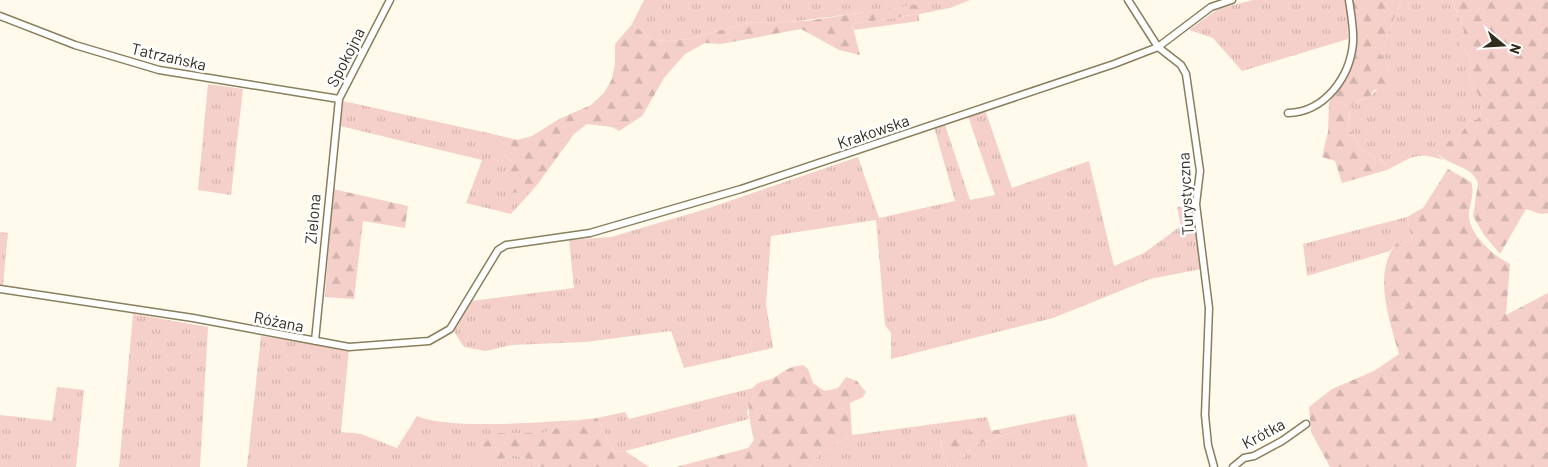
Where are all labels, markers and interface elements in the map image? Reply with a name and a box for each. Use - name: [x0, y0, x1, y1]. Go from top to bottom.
- north arrow: [1478, 20, 1528, 70]
- street label: Spokojna: [322, 24, 368, 90]
- street label: Tatrzańska: [130, 38, 208, 74]
- text: N: [1506, 42, 1525, 56]
- street label: Krakowska: [835, 110, 911, 152]
- street label: Turystyczna: [1173, 152, 1197, 236]
- street label: Zielona: [300, 193, 324, 245]
- street label: Różana: [252, 307, 306, 335]
- street label: Krótka: [1238, 414, 1288, 452]

